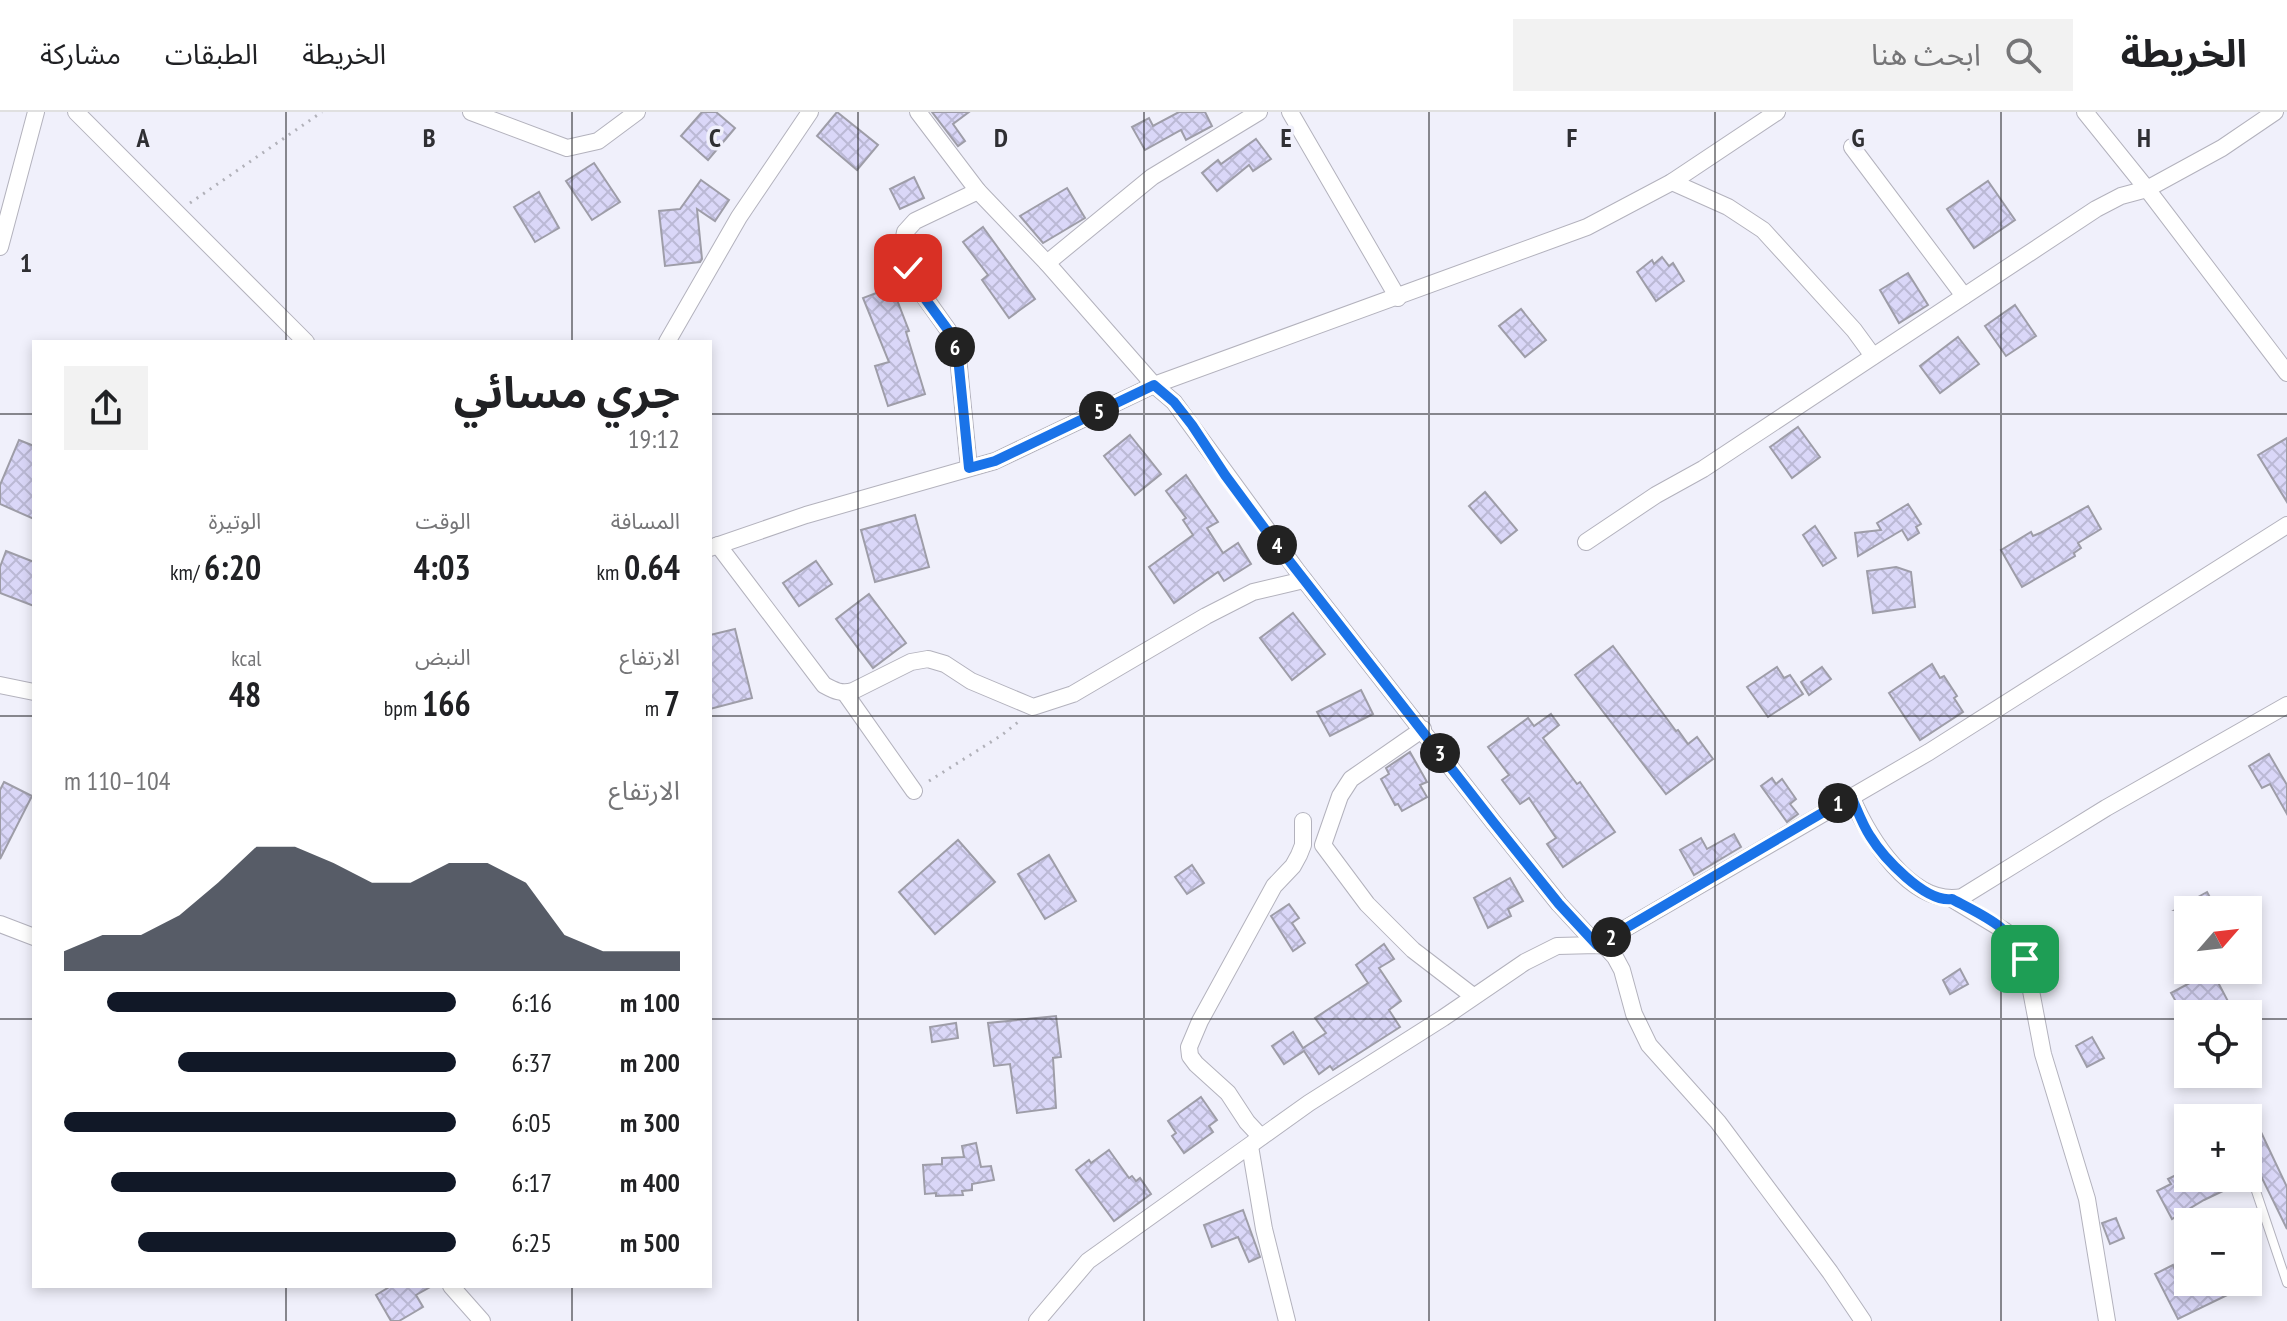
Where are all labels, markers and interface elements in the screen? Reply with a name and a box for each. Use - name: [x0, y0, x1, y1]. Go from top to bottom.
- search box: [1513, 19, 2073, 91]
- text: الخريطة: [2121, 28, 2247, 77]
- icon: search: [2001, 33, 2045, 77]
- text: ابحث هنا: [1871, 34, 1981, 73]
- text: مشاركة: [40, 35, 121, 72]
- text: الطبقات: [165, 35, 258, 72]
- text: الخريطة: [302, 35, 386, 72]
- text: A: [135, 121, 150, 154]
- text: B: [423, 121, 436, 154]
- text: C: [709, 121, 721, 154]
- text: D: [994, 121, 1008, 154]
- text: E: [1280, 121, 1292, 154]
- text: F: [1567, 121, 1578, 154]
- text: G: [1851, 121, 1865, 154]
- text: H: [2137, 121, 2151, 154]
- pin: [874, 234, 942, 302]
- text: 1: [20, 246, 32, 279]
- icon: check: [886, 246, 930, 290]
- pin: 6: [935, 327, 975, 367]
- text: 6: [950, 333, 960, 361]
- text: جري مسائي: [454, 363, 680, 420]
- button: share: [64, 366, 148, 450]
- pin: 5: [1079, 391, 1119, 431]
- text: 5: [1094, 397, 1104, 425]
- text: 19:12: [628, 422, 680, 455]
- text: الوتيرة: [208, 507, 261, 535]
- text: الوقت: [415, 507, 471, 535]
- text: المسافة: [611, 507, 680, 535]
- pin: 4: [1257, 525, 1297, 565]
- text: 4: [1272, 531, 1282, 559]
- text: 6:20: [204, 545, 261, 589]
- text: 4:03: [413, 545, 471, 589]
- text: 0.64: [624, 545, 680, 589]
- text: /km: [170, 558, 204, 586]
- text: km: [597, 558, 624, 586]
- text: النبض: [415, 643, 471, 671]
- text: الارتفاع: [620, 643, 680, 671]
- text: kcal: [231, 644, 261, 672]
- text: 48: [229, 672, 261, 716]
- text: 166: [422, 681, 471, 725]
- text: 7: [664, 681, 680, 725]
- text: bpm: [384, 694, 422, 722]
- text: m: [645, 694, 664, 722]
- pin: 3: [1420, 733, 1460, 773]
- text: 3: [1435, 739, 1445, 767]
- text: 104–110 m: [64, 764, 170, 797]
- text: الارتفاع: [609, 774, 680, 807]
- pin: 1: [1818, 783, 1858, 823]
- text: 1: [1833, 789, 1843, 817]
- north arrow: [2174, 896, 2262, 984]
- map controls: [2174, 896, 2262, 1296]
- pin: 2: [1591, 917, 1631, 957]
- text: 2: [1606, 923, 1616, 951]
- pin: [1991, 925, 2059, 993]
- icon: arrive: [2003, 937, 2047, 981]
- text: 6:16: [512, 986, 552, 1019]
- text: 100 m: [620, 986, 680, 1019]
- button: locate: [2174, 1000, 2262, 1088]
- text: 6:37: [512, 1046, 552, 1079]
- text: 200 m: [620, 1046, 680, 1079]
- button: +: [2174, 1104, 2262, 1192]
- text: 6:05: [512, 1106, 552, 1139]
- text: 300 m: [620, 1106, 680, 1139]
- text: 6:17: [512, 1166, 552, 1199]
- text: 400 m: [620, 1166, 680, 1199]
- button: −: [2174, 1208, 2262, 1296]
- text: 6:25: [512, 1226, 552, 1259]
- text: 500 m: [620, 1226, 680, 1259]

